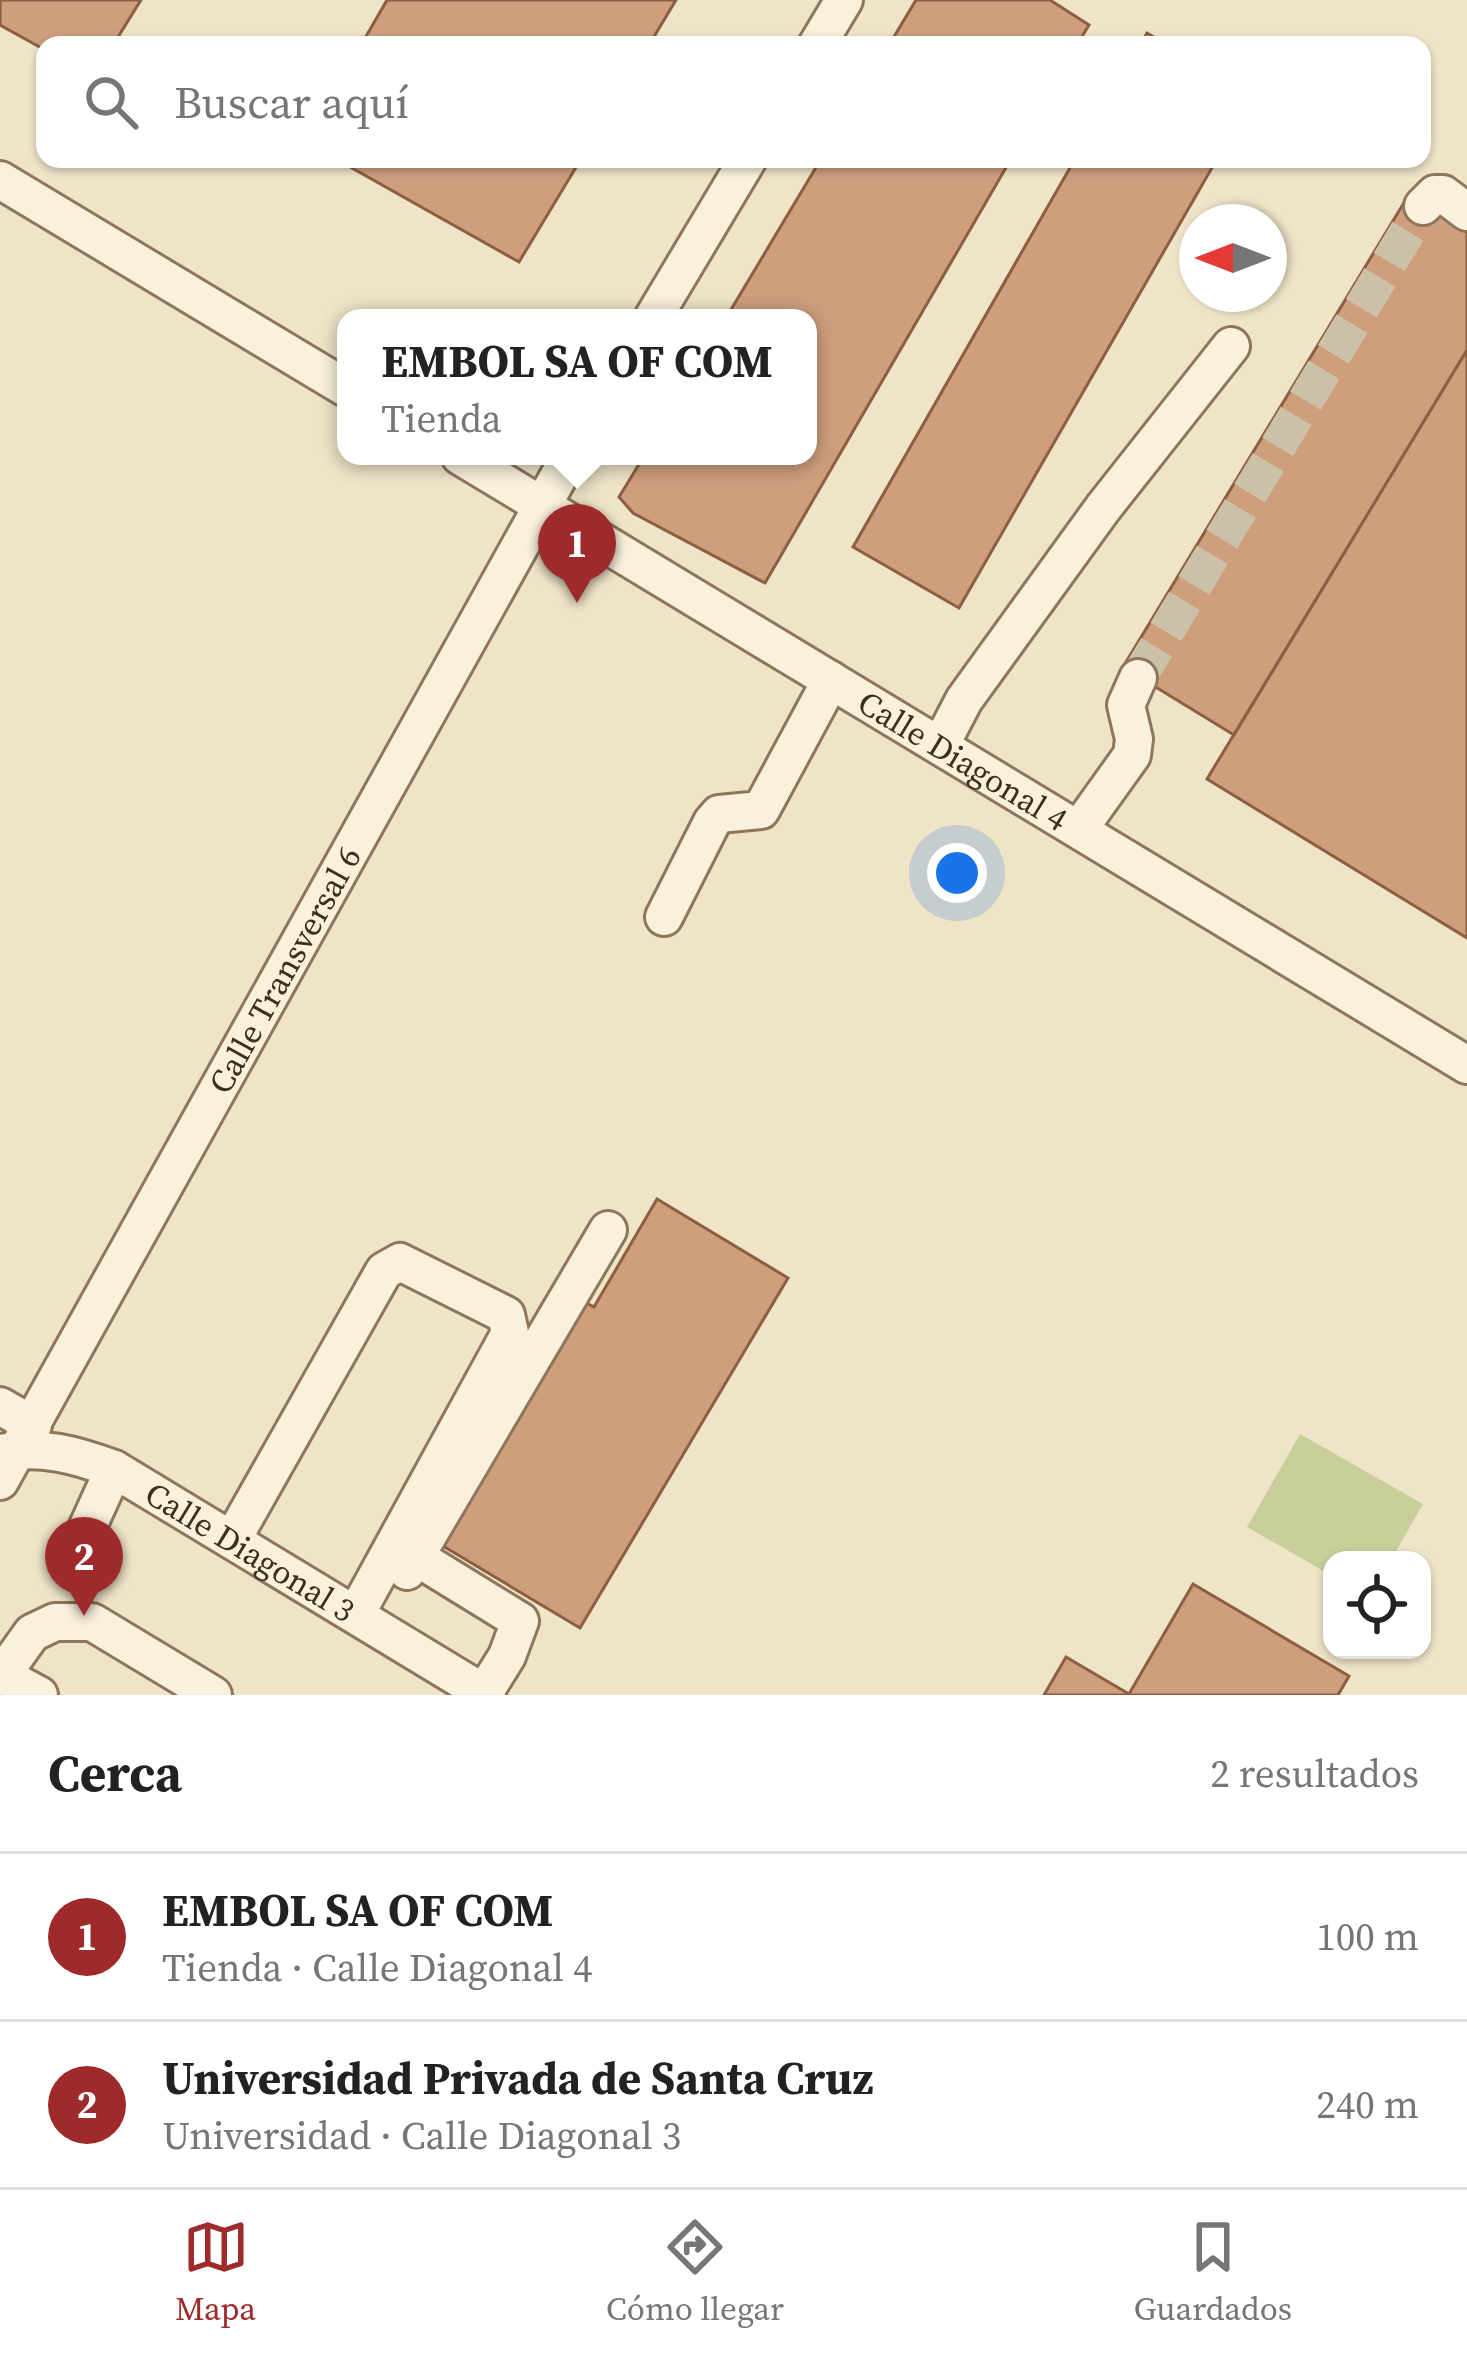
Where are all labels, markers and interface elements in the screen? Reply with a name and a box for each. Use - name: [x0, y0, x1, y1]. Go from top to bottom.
- search box: [36, 36, 1431, 168]
- icon: search: [78, 69, 144, 135]
- text: Buscar aquí: [174, 71, 409, 133]
- north arrow: [1179, 204, 1287, 312]
- popup: [337, 309, 817, 465]
- text: EMBOL SA OF COM: [381, 330, 773, 392]
- text: Tienda: [381, 392, 502, 445]
- pin: 1: [538, 504, 616, 603]
- street label: Calle Diagonal 4: [850, 680, 1076, 841]
- street label: Calle Transversal 6: [198, 838, 372, 1102]
- your location: [927, 843, 987, 903]
- street label: Calle Diagonal 3: [137, 1471, 363, 1633]
- pin: 2: [45, 1517, 123, 1616]
- map controls: [1323, 1551, 1431, 1659]
- button: locate: [1323, 1551, 1431, 1659]
- text: Cerca: [48, 1738, 182, 1808]
- text: 2 resultados: [1210, 1747, 1419, 1800]
- text: EMBOL SA OF COM: [162, 1879, 553, 1941]
- text: 1: [76, 1910, 98, 1963]
- text: 100 m: [1316, 1910, 1419, 1963]
- text: Tienda · Calle Diagonal 4: [162, 1941, 593, 1994]
- text: Universidad Privada de Santa Cruz: [162, 2047, 873, 2109]
- text: 2: [76, 2078, 98, 2131]
- text: 240 m: [1316, 2078, 1419, 2131]
- text: Universidad · Calle Diagonal 3: [162, 2109, 681, 2162]
- tab: Mapa: [175, 2214, 256, 2331]
- tab: Cómo llegar: [606, 2214, 784, 2331]
- tab: Guardados: [1134, 2214, 1292, 2331]

